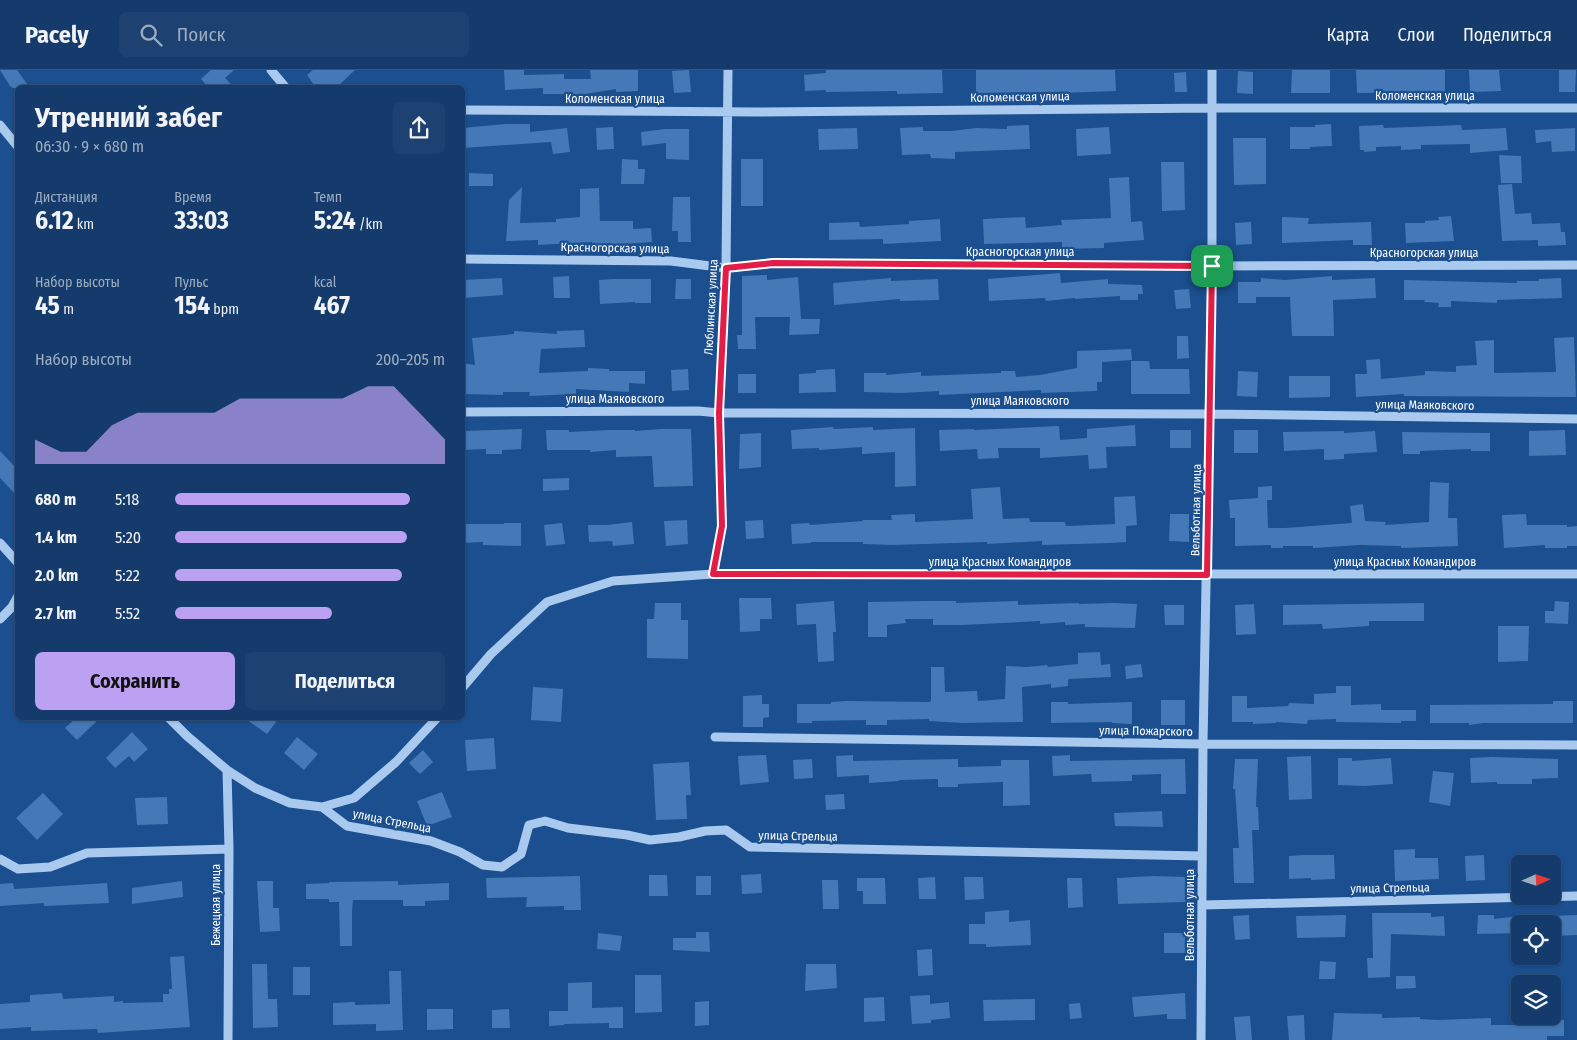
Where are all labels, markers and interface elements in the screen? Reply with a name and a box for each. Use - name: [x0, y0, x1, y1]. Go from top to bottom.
- search box: [119, 12, 469, 57]
- text: Pacely: [25, 21, 89, 49]
- icon: search: [137, 21, 165, 49]
- text: Поиск: [177, 23, 225, 46]
- text: Карта: [1326, 24, 1369, 46]
- text: Слои: [1397, 24, 1435, 46]
- text: Поделиться: [1463, 24, 1552, 46]
- street label: Коломенская улица: [970, 89, 1070, 105]
- street label: Коломенская улица: [1375, 89, 1475, 103]
- street label: Коломенская улица: [565, 92, 665, 106]
- text: Утренний забег: [35, 101, 222, 134]
- button: share: [393, 102, 445, 154]
- text: 06:30 · 9 × 680 m: [35, 137, 144, 156]
- text: Дистанция: [35, 189, 98, 206]
- text: Время: [174, 189, 212, 206]
- text: Темп: [314, 189, 342, 206]
- text: 6.12: [35, 206, 73, 236]
- text: 33:03: [174, 206, 229, 236]
- text: 5:24: [314, 206, 356, 236]
- text: km: [73, 216, 94, 233]
- text: /km: [356, 216, 383, 233]
- street label: Красногорская улица: [561, 240, 670, 256]
- street label: Красногорская улица: [966, 245, 1074, 259]
- pin: [1191, 245, 1233, 287]
- street label: Красногорская улица: [1370, 246, 1478, 260]
- icon: arrive: [1198, 252, 1226, 280]
- street label: Люблинская улица: [701, 259, 721, 355]
- text: Набор высоты: [35, 274, 120, 291]
- text: Пульс: [174, 274, 209, 291]
- text: kcal: [314, 274, 336, 291]
- text: 45: [35, 291, 60, 321]
- text: 154: [174, 291, 210, 321]
- text: 467: [314, 291, 350, 321]
- text: m: [60, 301, 74, 318]
- text: bpm: [210, 301, 239, 318]
- text: Набор высоты: [35, 350, 132, 369]
- text: 200–205 m: [376, 350, 445, 369]
- street label: улица Маяковского: [566, 392, 664, 406]
- street label: улица Маяковского: [971, 394, 1069, 408]
- street label: улица Маяковского: [1376, 397, 1474, 413]
- street label: Вельботная улица: [1188, 464, 1204, 556]
- text: 680 m: [35, 490, 76, 509]
- text: 5:18: [115, 490, 139, 509]
- text: 1.4 km: [35, 528, 77, 547]
- text: 5:20: [115, 528, 141, 547]
- street label: улица Красных Командиров: [929, 555, 1071, 569]
- street label: улица Красных Командиров: [1334, 555, 1476, 569]
- text: 2.0 km: [35, 566, 78, 585]
- text: 5:22: [115, 566, 140, 585]
- text: 2.7 km: [35, 604, 77, 623]
- text: 5:52: [115, 604, 140, 623]
- button: Сохранить: [35, 652, 235, 710]
- button: Поделиться: [245, 652, 445, 710]
- street label: улица Пожарского: [1099, 723, 1193, 739]
- street label: улица Стрельца: [352, 807, 432, 835]
- street label: улица Стрельца: [758, 828, 838, 844]
- north arrow: [1511, 855, 1561, 905]
- map controls: [1511, 855, 1561, 1025]
- street label: Бежецкая улица: [209, 864, 223, 946]
- street label: Вельботная улица: [1183, 869, 1197, 961]
- street label: улица Стрельца: [1350, 880, 1430, 896]
- button: locate: [1511, 915, 1561, 965]
- button: layers: [1511, 975, 1561, 1025]

